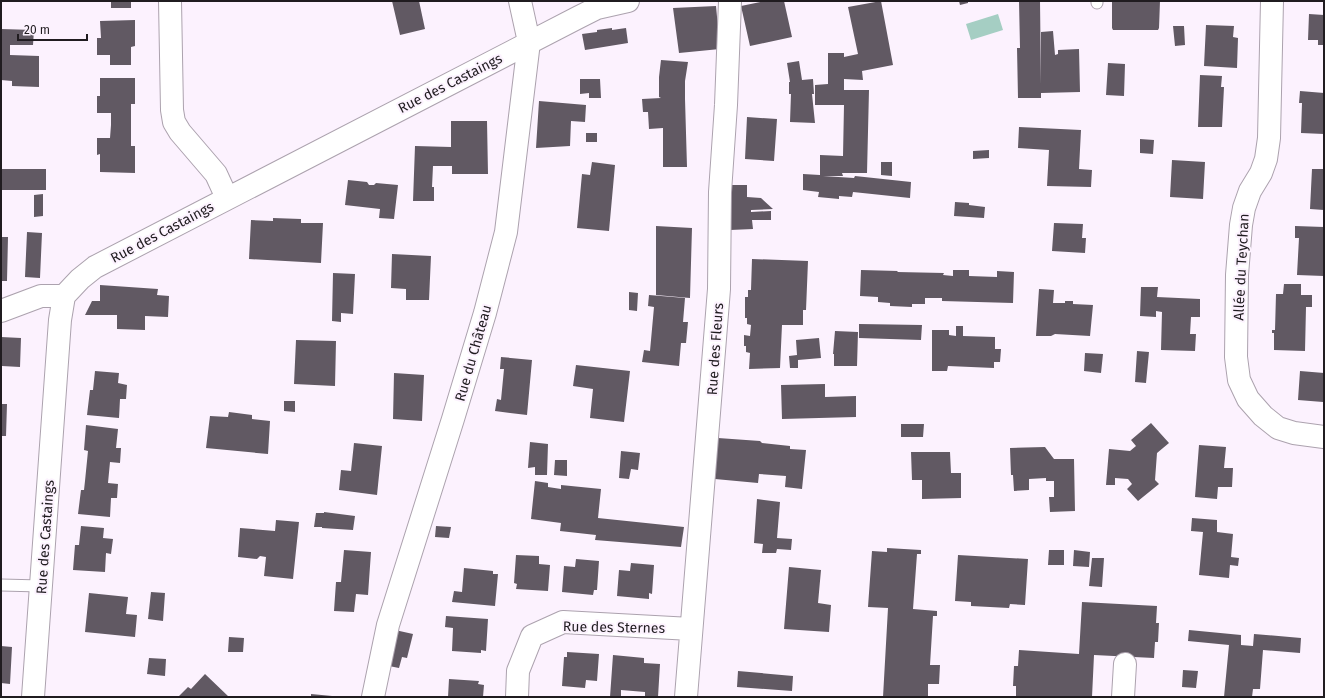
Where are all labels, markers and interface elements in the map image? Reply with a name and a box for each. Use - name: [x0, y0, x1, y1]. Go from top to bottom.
- scale bar: [18, 16, 87, 42]
- text: 20 m: [24, 23, 50, 37]
- street label: Rue des Castaings: [395, 50, 505, 117]
- street label: Rue des Castaings: [108, 198, 217, 267]
- street label: Allée du Teychan: [1230, 213, 1253, 321]
- street label: Rue des Fleurs: [704, 302, 727, 396]
- street label: Rue du Château: [452, 303, 495, 403]
- street label: Rue des Castaings: [33, 479, 58, 595]
- street label: Rue des Sternes: [563, 618, 666, 637]

